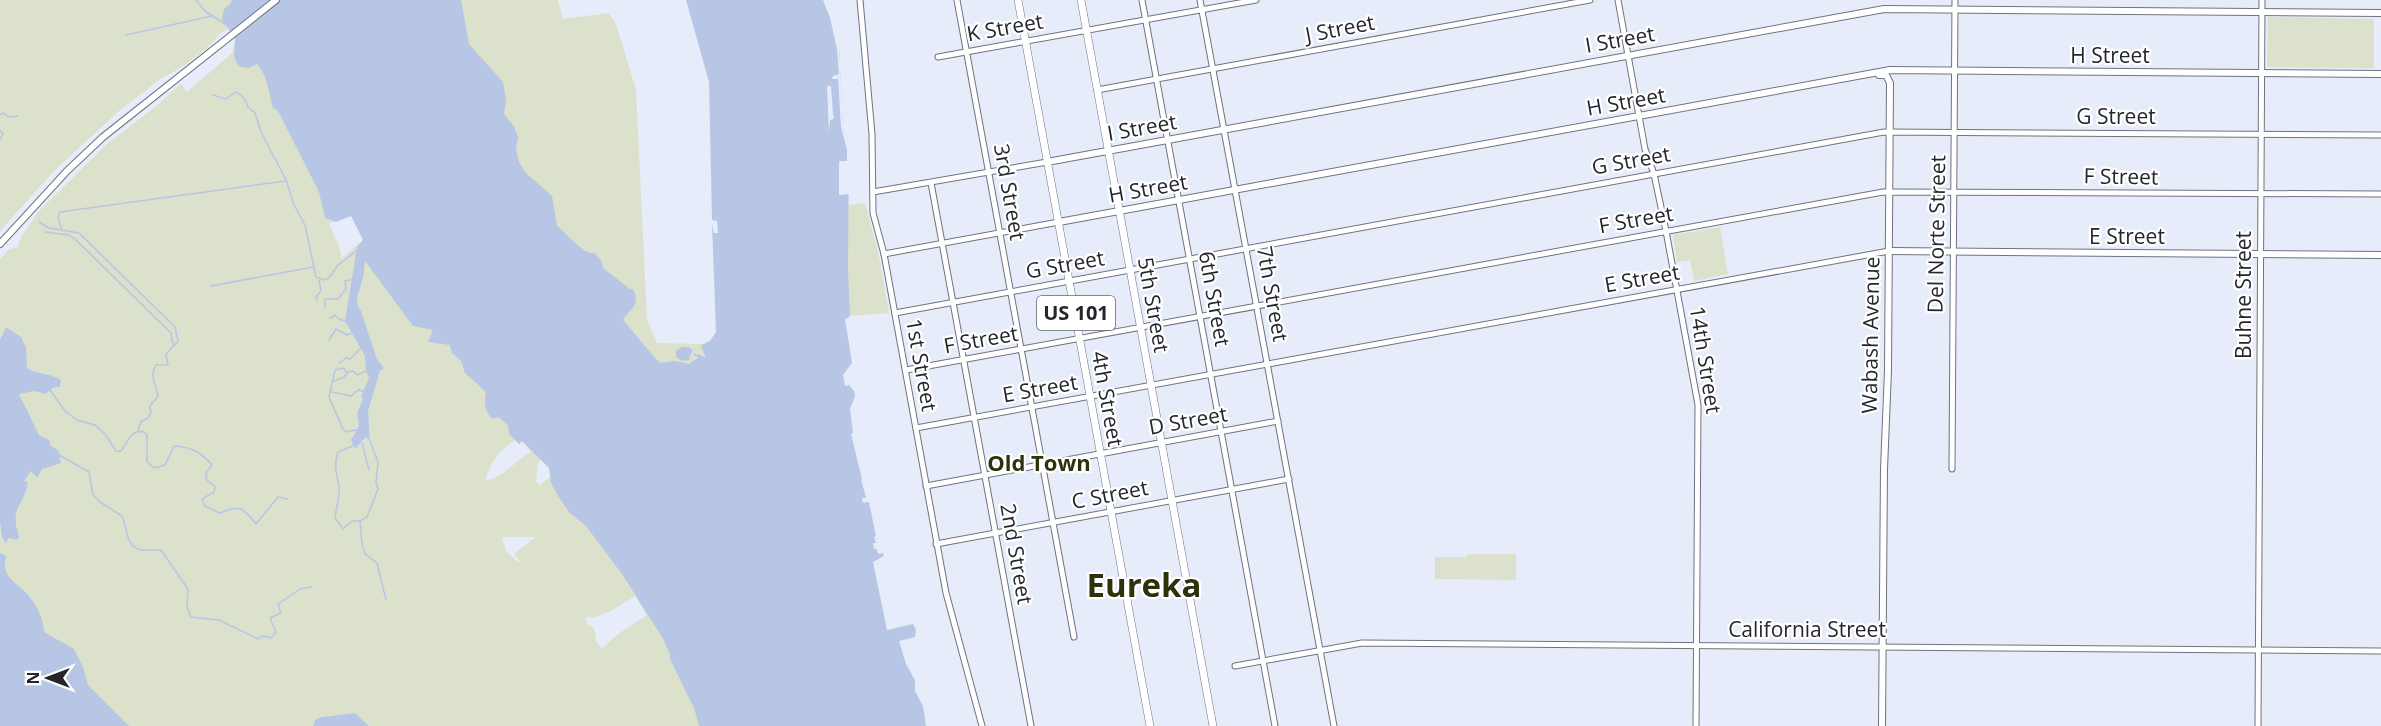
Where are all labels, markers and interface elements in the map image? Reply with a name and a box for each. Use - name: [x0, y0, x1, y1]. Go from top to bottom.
- street label: K Street: [964, 7, 1045, 47]
- street label: J Street: [1301, 8, 1377, 49]
- street label: I Street: [1583, 19, 1657, 59]
- street label: H Street: [2070, 41, 2150, 69]
- street label: H Street: [1584, 80, 1667, 122]
- street label: G Street: [2076, 102, 2156, 130]
- street label: I Street: [1105, 107, 1179, 147]
- street label: G Street: [1589, 139, 1672, 181]
- street label: 3rd Street: [988, 141, 1032, 242]
- street label: Del Norte Street: [1921, 155, 1951, 313]
- street label: F Street: [2083, 161, 2159, 191]
- street label: H Street: [1106, 167, 1189, 209]
- street label: F Street: [1596, 199, 1675, 239]
- street label: E Street: [2089, 222, 2165, 250]
- street label: Buhne Street: [2229, 231, 2257, 359]
- street label: G Street: [1023, 243, 1106, 285]
- street label: 7th Street: [1251, 244, 1295, 344]
- street label: 6th Street: [1193, 249, 1237, 349]
- street label: 5th Street: [1132, 255, 1176, 355]
- street label: Wabash Avenue: [1855, 256, 1885, 414]
- street label: E Street: [1602, 258, 1682, 298]
- road number: US 101: [1037, 296, 1115, 330]
- street label: 14th Street: [1684, 304, 1728, 416]
- street label: 1st Street: [900, 316, 944, 413]
- street label: F Street: [941, 319, 1020, 359]
- street label: 4th Street: [1086, 349, 1130, 449]
- street label: E Street: [1000, 368, 1080, 408]
- street label: D Street: [1146, 399, 1229, 441]
- district label: Old Town: [987, 447, 1091, 477]
- street label: C Street: [1069, 473, 1150, 515]
- street label: 2nd Street: [994, 501, 1040, 606]
- district label: Eureka: [1086, 562, 1202, 607]
- street label: California Street: [1728, 615, 1886, 643]
- north arrow: [18, 648, 78, 708]
- text: N: [22, 671, 44, 685]

